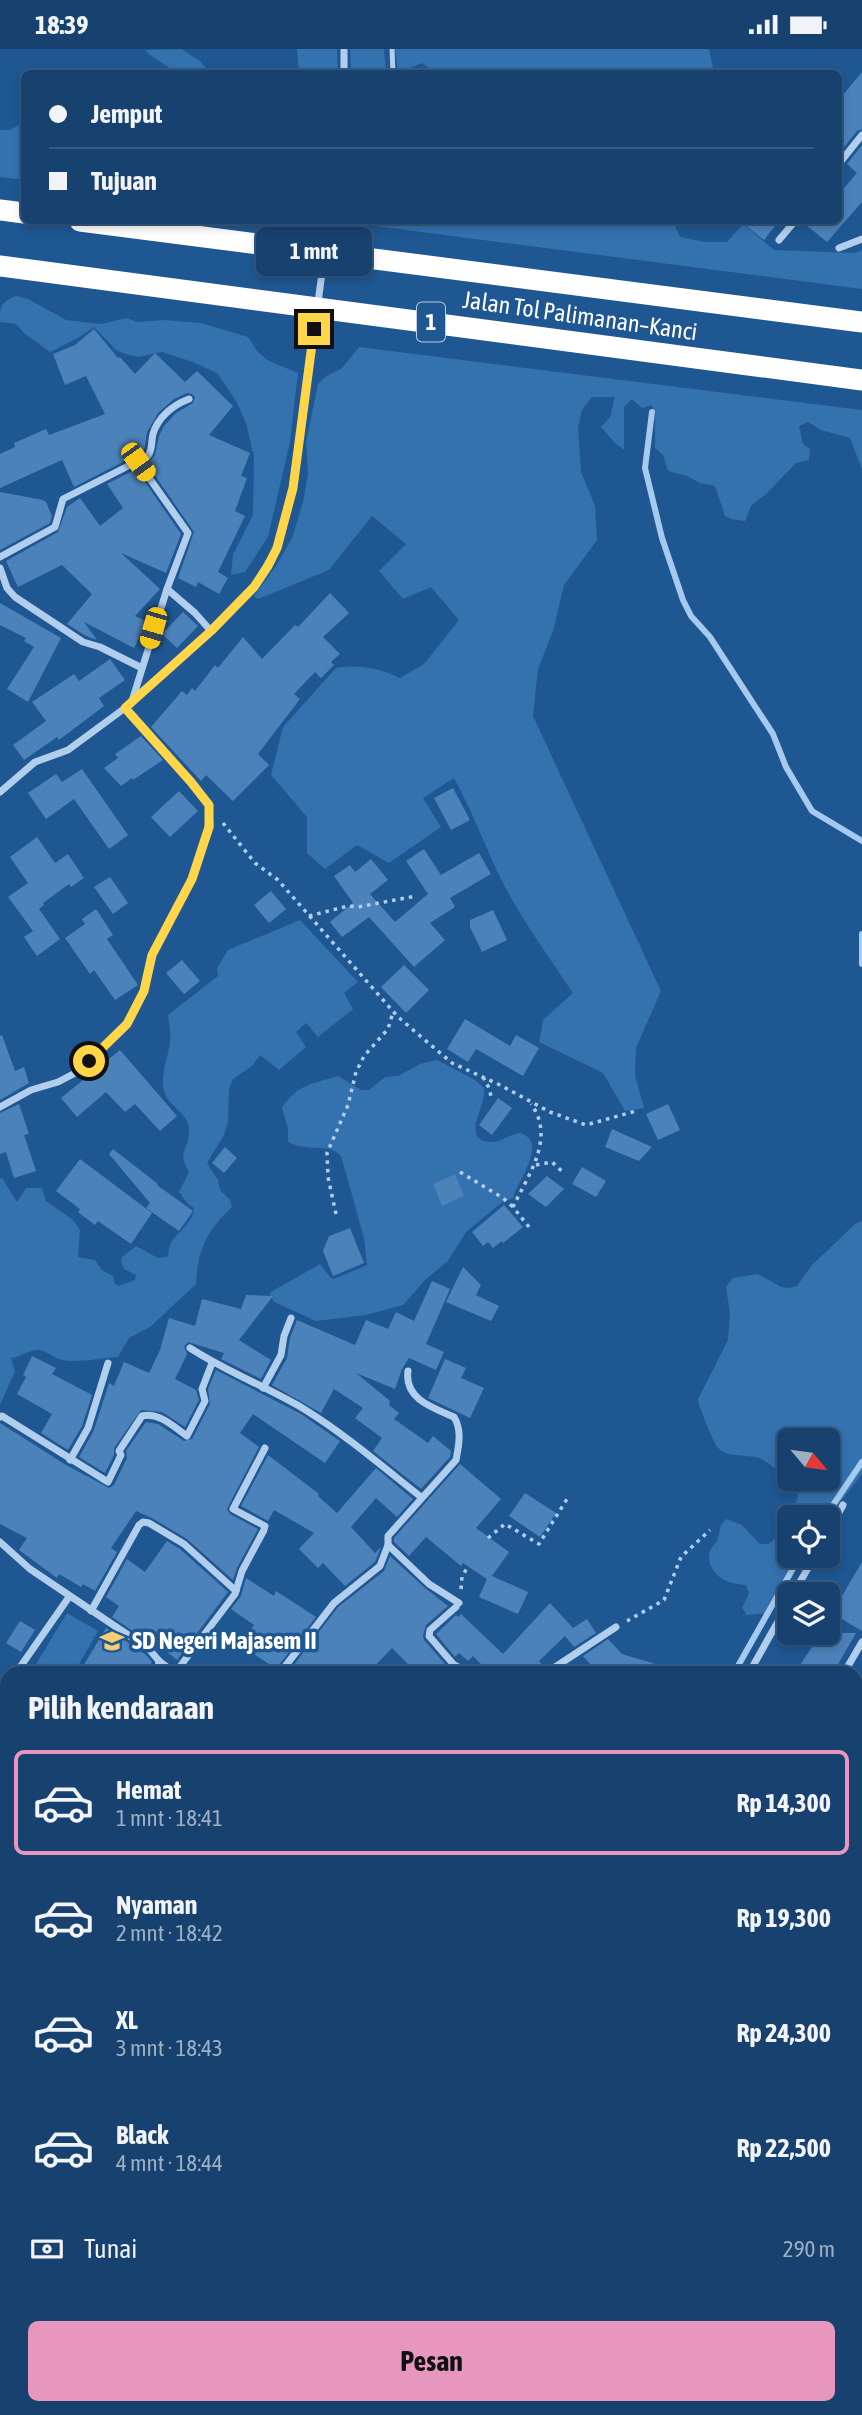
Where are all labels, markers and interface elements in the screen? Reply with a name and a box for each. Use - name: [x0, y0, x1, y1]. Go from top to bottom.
- text: 18:39: [35, 10, 89, 40]
- text: Jemput: [91, 99, 162, 129]
- text: Tujuan: [91, 166, 157, 196]
- callout: 1 mnt: [256, 227, 372, 277]
- text: 1 mnt: [290, 238, 338, 264]
- street label: Jalan Tol Palimanan–Kanci: [461, 286, 699, 345]
- road number: 1: [417, 303, 445, 341]
- route end: [298, 313, 330, 345]
- car: [118, 439, 159, 485]
- car: [138, 605, 169, 651]
- route start: [73, 1045, 105, 1077]
- north arrow: [777, 1428, 840, 1491]
- map controls: [777, 1428, 840, 1645]
- button: locate: [777, 1505, 840, 1568]
- button: layers: [777, 1582, 840, 1645]
- school or university icon: SD Negeri Majasem II: [98, 1627, 126, 1655]
- place label: SD Negeri Majasem II: [132, 1627, 317, 1654]
- text: Pilih kendaraan: [28, 1689, 214, 1726]
- icon: car: [32, 1771, 95, 1834]
- text: Hemat: [116, 1775, 181, 1805]
- text: Rp 14,300: [736, 1788, 831, 1818]
- text: 1 mnt · 18:41: [116, 1805, 223, 1831]
- icon: car: [32, 1886, 95, 1949]
- text: Nyaman: [116, 1890, 197, 1920]
- text: Rp 19,300: [736, 1903, 831, 1933]
- text: 2 mnt · 18:42: [116, 1920, 223, 1946]
- icon: car: [32, 2001, 95, 2064]
- text: XL: [116, 2005, 138, 2035]
- text: Rp 24,300: [736, 2018, 831, 2048]
- text: 3 mnt · 18:43: [116, 2035, 223, 2061]
- icon: car: [32, 2116, 95, 2179]
- text: Black: [116, 2120, 168, 2150]
- text: Rp 22,500: [736, 2133, 831, 2163]
- text: 4 mnt · 18:44: [116, 2150, 223, 2176]
- icon: cash: [28, 2230, 66, 2268]
- text: Tunai: [84, 2234, 137, 2264]
- text: 290 m: [783, 2236, 835, 2262]
- button: Pesan: [28, 2321, 835, 2401]

